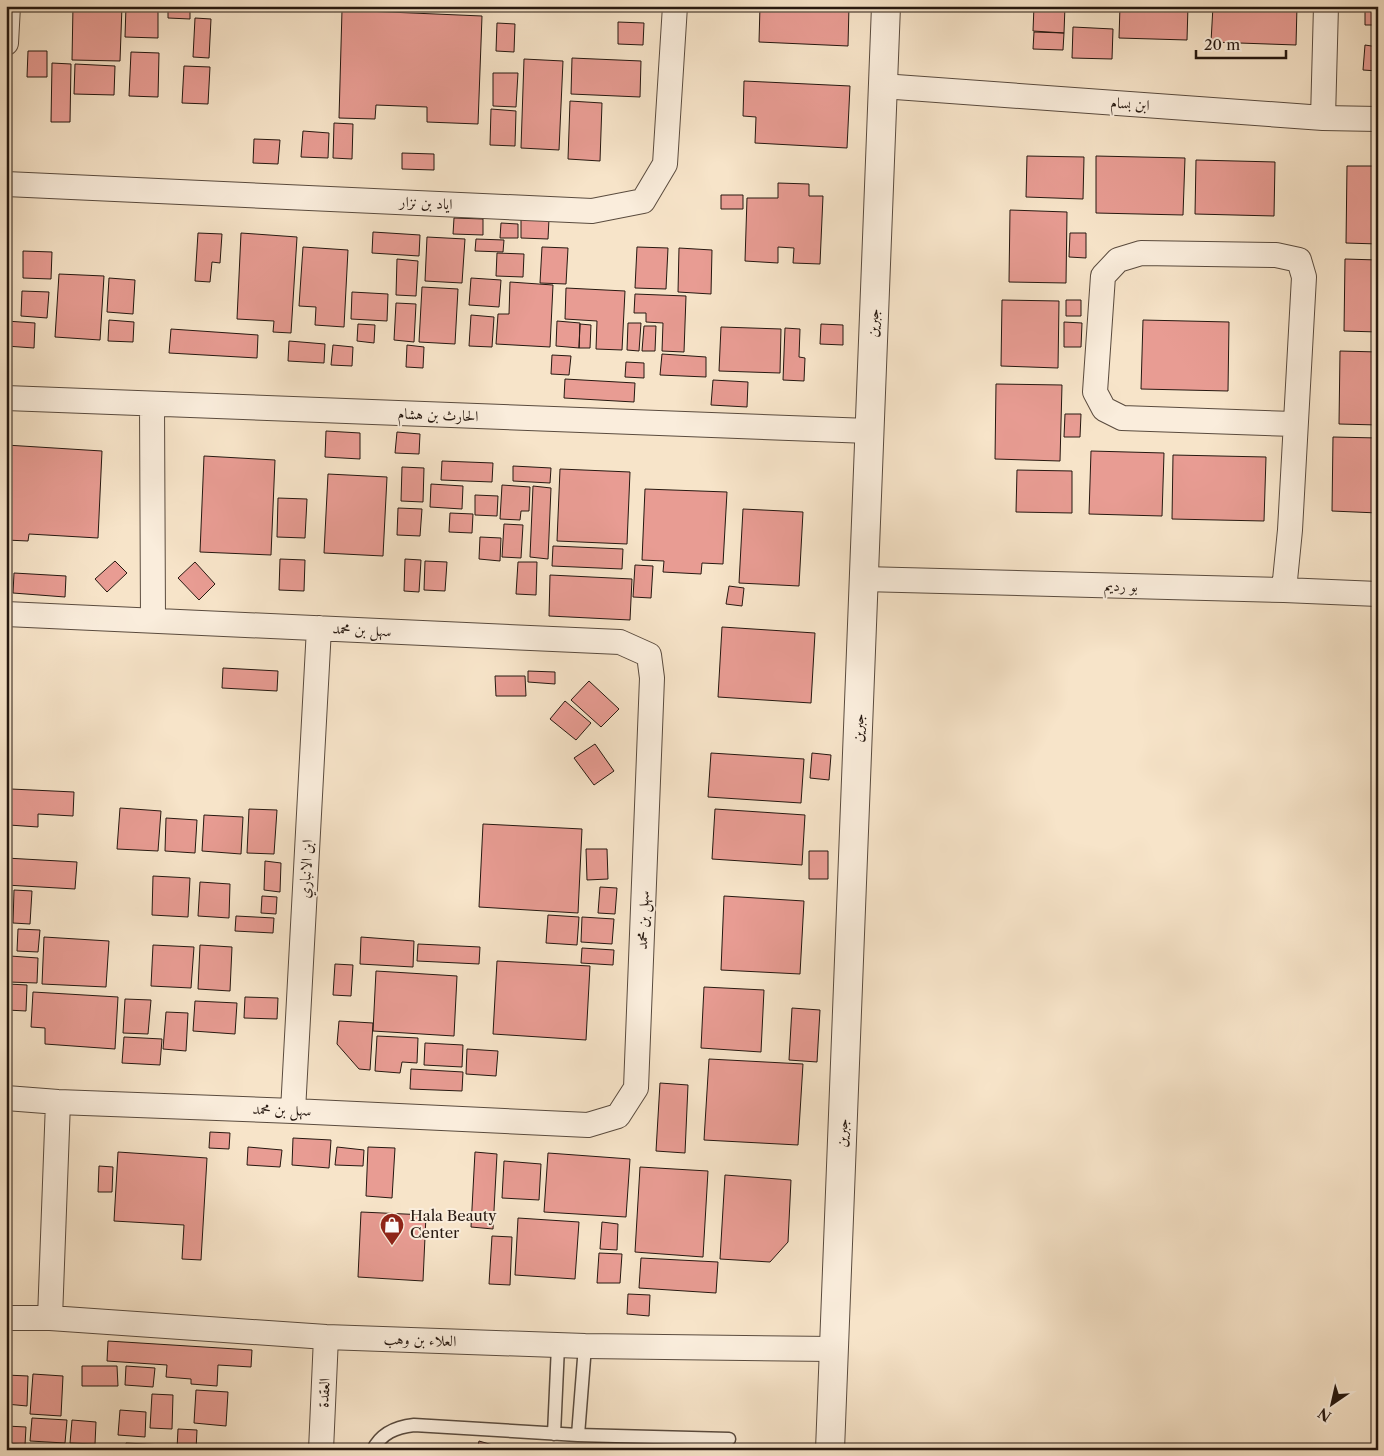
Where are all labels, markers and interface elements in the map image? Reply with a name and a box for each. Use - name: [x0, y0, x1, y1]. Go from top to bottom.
- scale bar: [1196, 28, 1286, 60]
- text: 20 m: [1204, 35, 1240, 54]
- street label: ابن بسام: [1109, 93, 1150, 118]
- street label: اياد بن نزار: [397, 192, 453, 213]
- street label: جبرين: [862, 308, 883, 338]
- street label: الحارث بن هشام: [397, 404, 479, 429]
- street label: بو رديم: [1104, 575, 1138, 600]
- street label: سهل بن محمد: [332, 618, 392, 643]
- street label: جبرين: [847, 713, 868, 743]
- street label: ابن الانباري: [294, 839, 320, 899]
- street label: سهل بن محمد: [632, 890, 655, 950]
- street label: سهل بن محمد: [252, 1099, 312, 1122]
- street label: جبرين: [831, 1118, 852, 1148]
- place label: Hala Beauty Center: [410, 1206, 497, 1242]
- shop icon: Hala Beauty Center: [379, 1212, 405, 1246]
- street label: العلاء بن وهب: [383, 1329, 457, 1351]
- street label: العقدة: [313, 1378, 334, 1408]
- north arrow: [1306, 1378, 1356, 1428]
- text: N: [1315, 1404, 1335, 1426]

